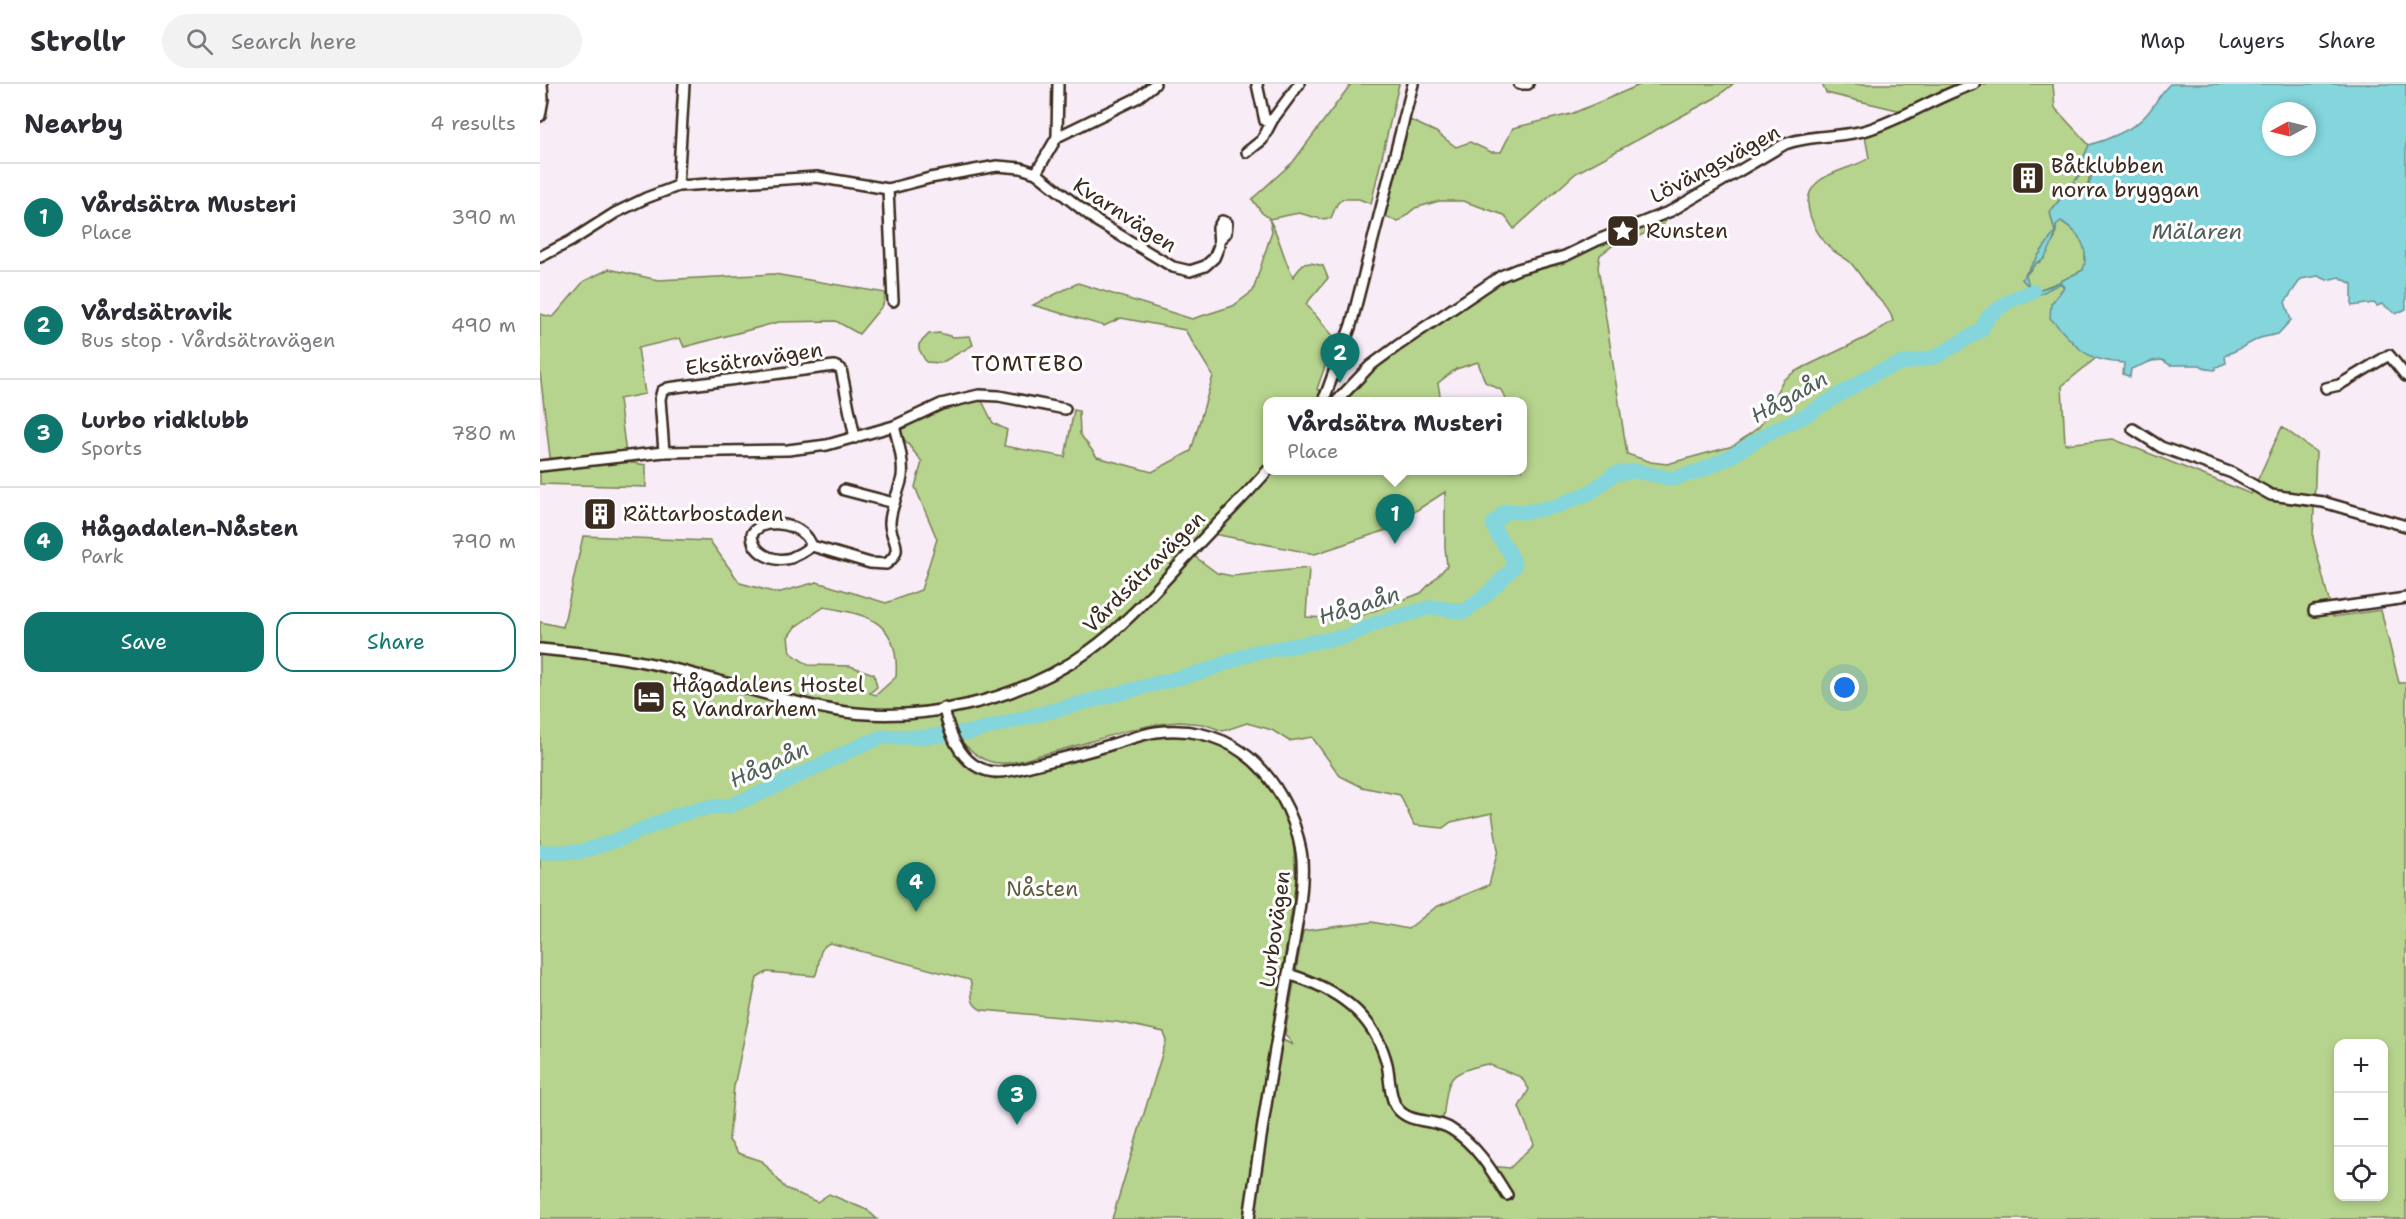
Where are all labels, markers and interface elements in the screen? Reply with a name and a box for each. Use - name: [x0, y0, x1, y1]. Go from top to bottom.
- search box: [162, 14, 582, 68]
- text: Strollr: [30, 22, 126, 60]
- icon: search: [183, 25, 216, 58]
- text: Search here: [231, 27, 357, 56]
- text: Map: [2140, 27, 2185, 55]
- text: Layers: [2218, 27, 2285, 55]
- text: Share: [2318, 27, 2376, 55]
- north arrow: [2262, 102, 2316, 156]
- text: Nearby: [24, 106, 123, 141]
- text: 4 results: [430, 110, 516, 136]
- street label: Lövängsvägen: [1645, 118, 1785, 210]
- place label: Båtklubben norra bryggan: [2051, 152, 2199, 204]
- building icon: Båtklubben norra bryggan: [2010, 160, 2046, 196]
- street label: Kvarnvägen: [1068, 171, 1182, 259]
- text: Vårdsätra Musteri: [81, 190, 297, 219]
- text: 1: [39, 204, 48, 230]
- text: 390 m: [451, 204, 516, 230]
- place icon: Runsten: [1605, 213, 1641, 249]
- place label: Runsten: [1646, 217, 1728, 245]
- water label: Mälaren: [2152, 217, 2242, 246]
- text: Place: [81, 219, 132, 245]
- text: Vårdsätravik: [81, 298, 233, 327]
- text: 2: [37, 312, 51, 338]
- text: 490 m: [451, 312, 516, 338]
- text: Bus stop · Vårdsätravägen: [81, 327, 335, 353]
- pin: 2: [1320, 334, 1360, 383]
- street label: Eksätravägen: [684, 336, 824, 382]
- district label: TOMTEBO: [971, 349, 1085, 378]
- water label: Hågaån: [1745, 364, 1833, 430]
- popup: [1263, 397, 1527, 475]
- text: Lurbo ridklubb: [81, 406, 249, 435]
- text: Vårdsätra Musteri: [1287, 409, 1503, 438]
- text: 3: [37, 420, 51, 446]
- text: 780 m: [451, 420, 516, 446]
- text: Sports: [81, 435, 142, 461]
- text: Place: [1287, 438, 1338, 464]
- pin: 1: [1376, 494, 1414, 544]
- building icon: Rättarbostaden: [582, 496, 618, 532]
- place label: Rättarbostaden: [623, 500, 784, 528]
- street label: Vårdsätravägen: [1077, 505, 1211, 639]
- text: Hågadalen-Nåsten: [81, 514, 298, 543]
- text: 4: [37, 528, 51, 554]
- text: 790 m: [451, 528, 516, 554]
- text: Park: [81, 543, 124, 569]
- water label: Hågaån: [1315, 579, 1403, 631]
- button: Save: [24, 612, 264, 672]
- button: Share: [276, 612, 516, 672]
- place label: Hågadalens Hostel & Vandrarhem: [672, 671, 865, 723]
- your location: [1830, 673, 1859, 702]
- hotel icon: Hågadalens Hostel & Vandrarhem: [631, 679, 667, 715]
- water label: Hågaån: [725, 734, 813, 794]
- pin: 4: [896, 862, 935, 912]
- street label: Lurbovägen: [1253, 869, 1297, 989]
- park label: Nåsten: [1006, 875, 1078, 903]
- map controls: [2334, 1039, 2388, 1201]
- button: +: [2334, 1039, 2388, 1093]
- pin: 3: [998, 1076, 1036, 1125]
- button: −: [2334, 1093, 2388, 1147]
- button: locate: [2334, 1147, 2388, 1201]

